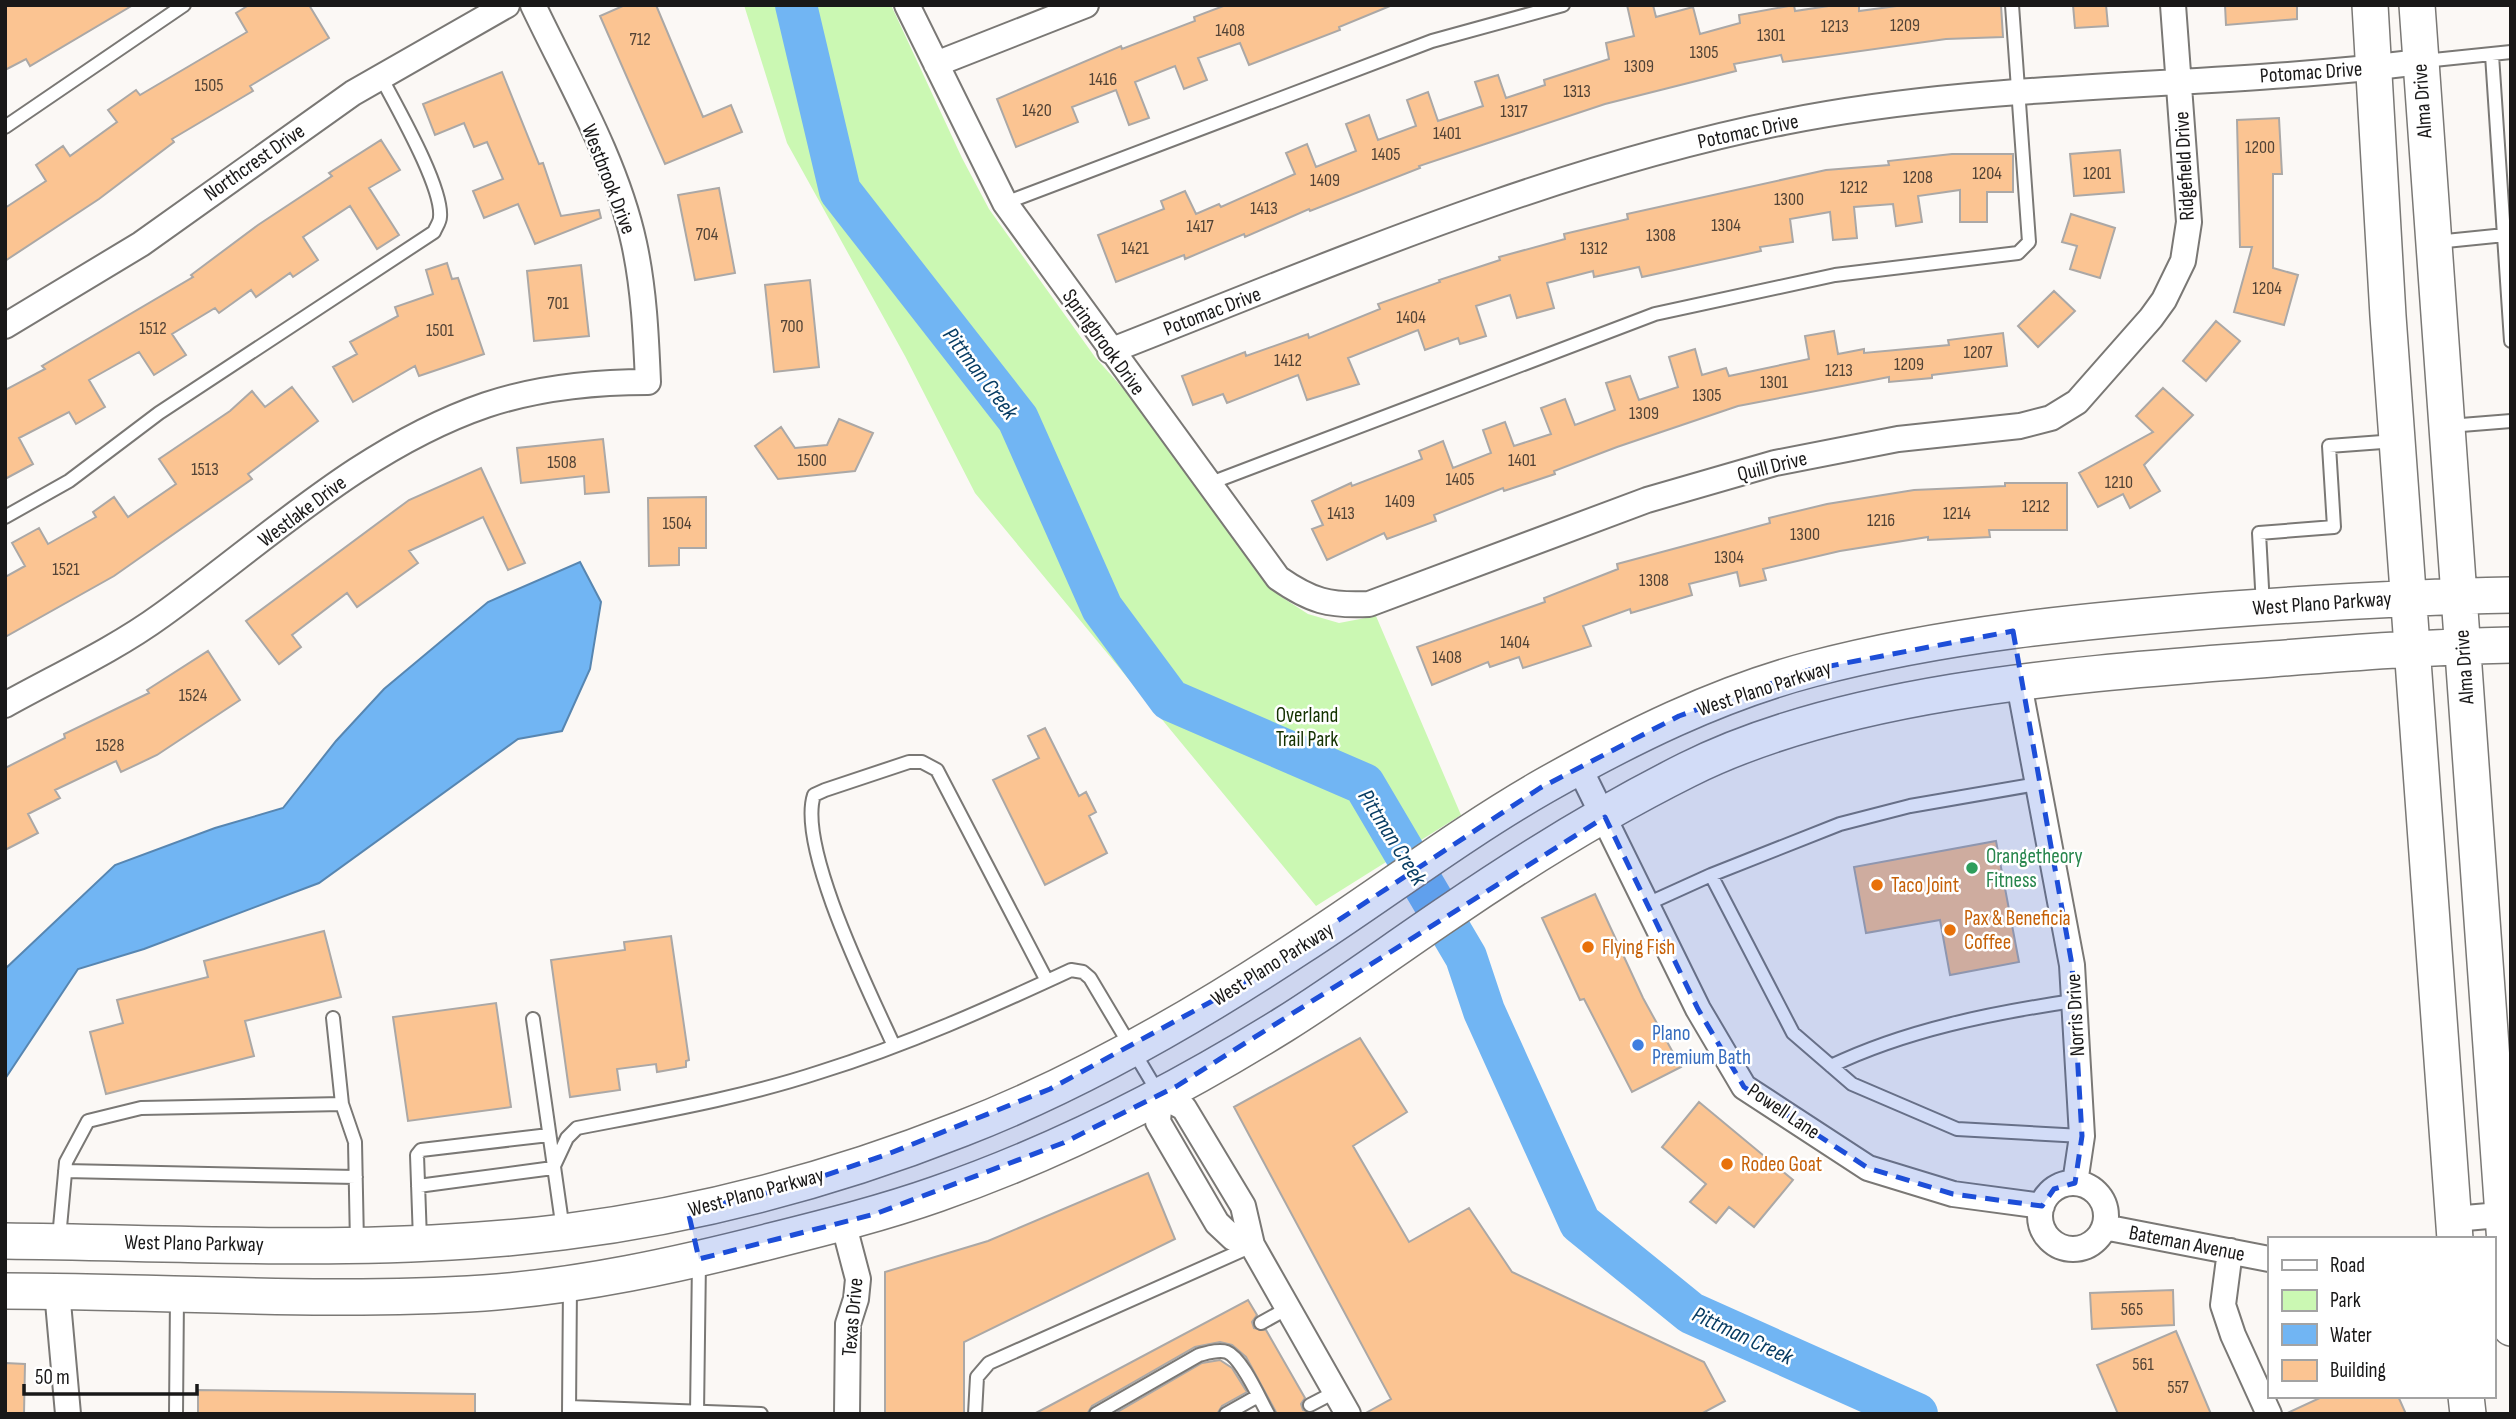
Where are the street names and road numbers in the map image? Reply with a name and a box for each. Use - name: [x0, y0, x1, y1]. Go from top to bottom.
- street label: Potomac Drive: [2259, 56, 2363, 89]
- street label: Alma Drive: [2407, 63, 2438, 140]
- street label: Potomac Drive: [1695, 109, 1801, 154]
- street label: Ridgefield Drive: [2169, 111, 2200, 221]
- street label: Northcrest Drive: [199, 118, 310, 206]
- street label: Westbrook Drive: [576, 121, 641, 238]
- street label: Potomac Drive: [1160, 281, 1265, 342]
- street label: Springbrook Drive: [1057, 284, 1150, 400]
- street label: Quill Drive: [1735, 446, 1810, 487]
- street label: Westlake Drive: [253, 470, 351, 553]
- street label: West Plano Parkway: [2252, 586, 2392, 621]
- street label: Alma Drive: [2449, 629, 2480, 706]
- street label: West Plano Parkway: [1694, 655, 1834, 722]
- street label: West Plano Parkway: [1207, 917, 1338, 1012]
- street label: Norris Drive: [2061, 973, 2090, 1057]
- street label: Powell Lane: [1743, 1078, 1825, 1145]
- street label: West Plano Parkway: [686, 1162, 827, 1223]
- street label: Bateman Avenue: [2127, 1220, 2247, 1267]
- street label: West Plano Parkway: [124, 1230, 264, 1257]
- street label: Texas Drive: [837, 1277, 868, 1357]

